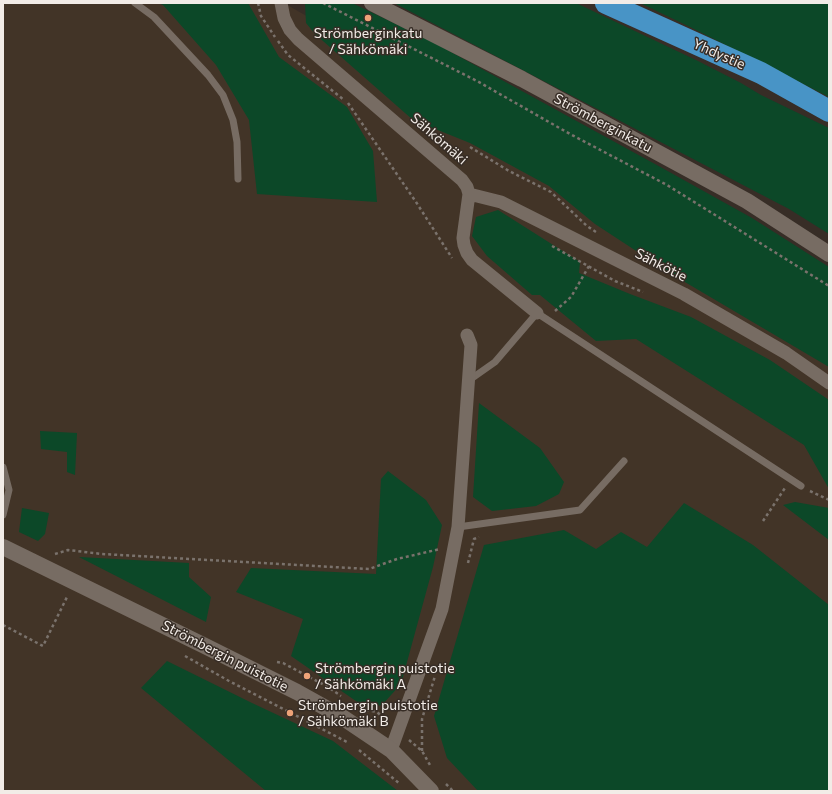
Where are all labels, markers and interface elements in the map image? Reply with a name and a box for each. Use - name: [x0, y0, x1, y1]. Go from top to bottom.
- marker: Strömberginkatu / Sähkömäki: [363, 13, 373, 23]
- place label: Strömberginkatu / Sähkömäki: [314, 25, 422, 58]
- street label: Yhdystie: [690, 35, 748, 73]
- street label: Strömberginkatu: [551, 90, 655, 156]
- street label: Sähkömäki: [407, 110, 471, 168]
- street label: Sähkötie: [632, 245, 690, 285]
- street label: Strömbergin puistotie: [159, 617, 291, 695]
- place label: Strömbergin puistotie / Sähkömäki A: [315, 660, 455, 692]
- marker: Strömbergin puistotie / Sähkömäki A: [302, 671, 312, 681]
- place label: Strömbergin puistotie / Sähkömäki B: [298, 697, 438, 730]
- marker: Strömbergin puistotie / Sähkömäki B: [285, 708, 295, 718]

